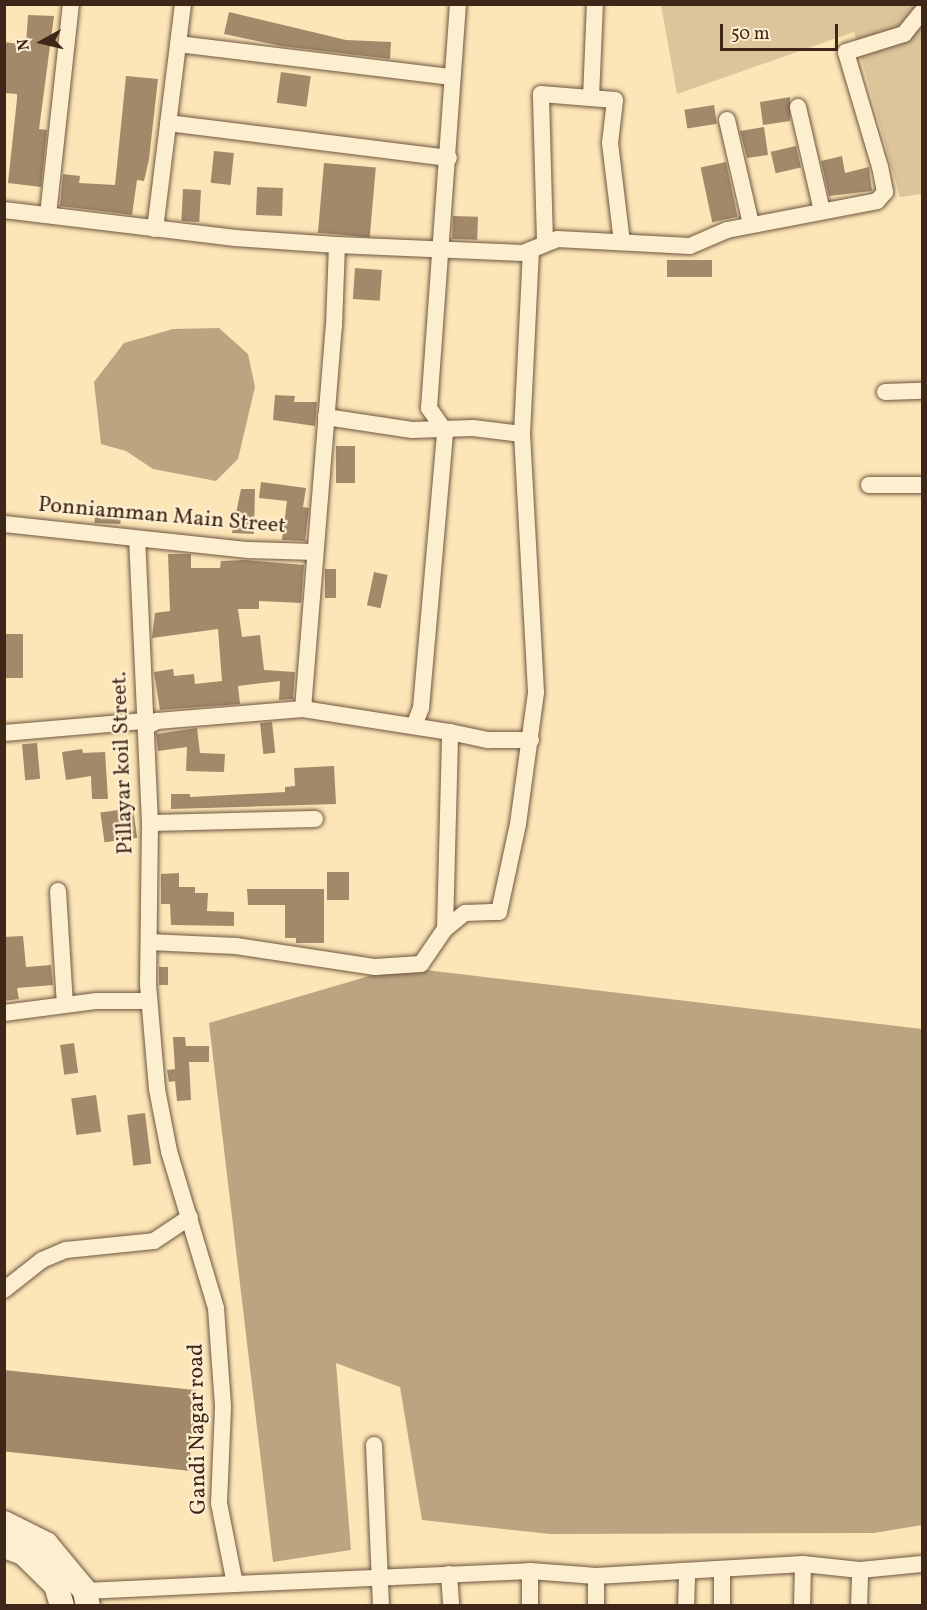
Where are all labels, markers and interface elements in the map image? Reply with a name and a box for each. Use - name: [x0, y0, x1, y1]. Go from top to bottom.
- north arrow: [12, 12, 72, 72]
- scale bar: [723, 12, 842, 50]
- text: 50 m: [731, 22, 770, 47]
- text: N: [12, 37, 36, 52]
- street label: Ponniamman Main Street: [37, 492, 287, 540]
- street label: Pillayar koil Street.: [107, 671, 139, 855]
- street label: Gandi Nagar road: [183, 1343, 213, 1515]

